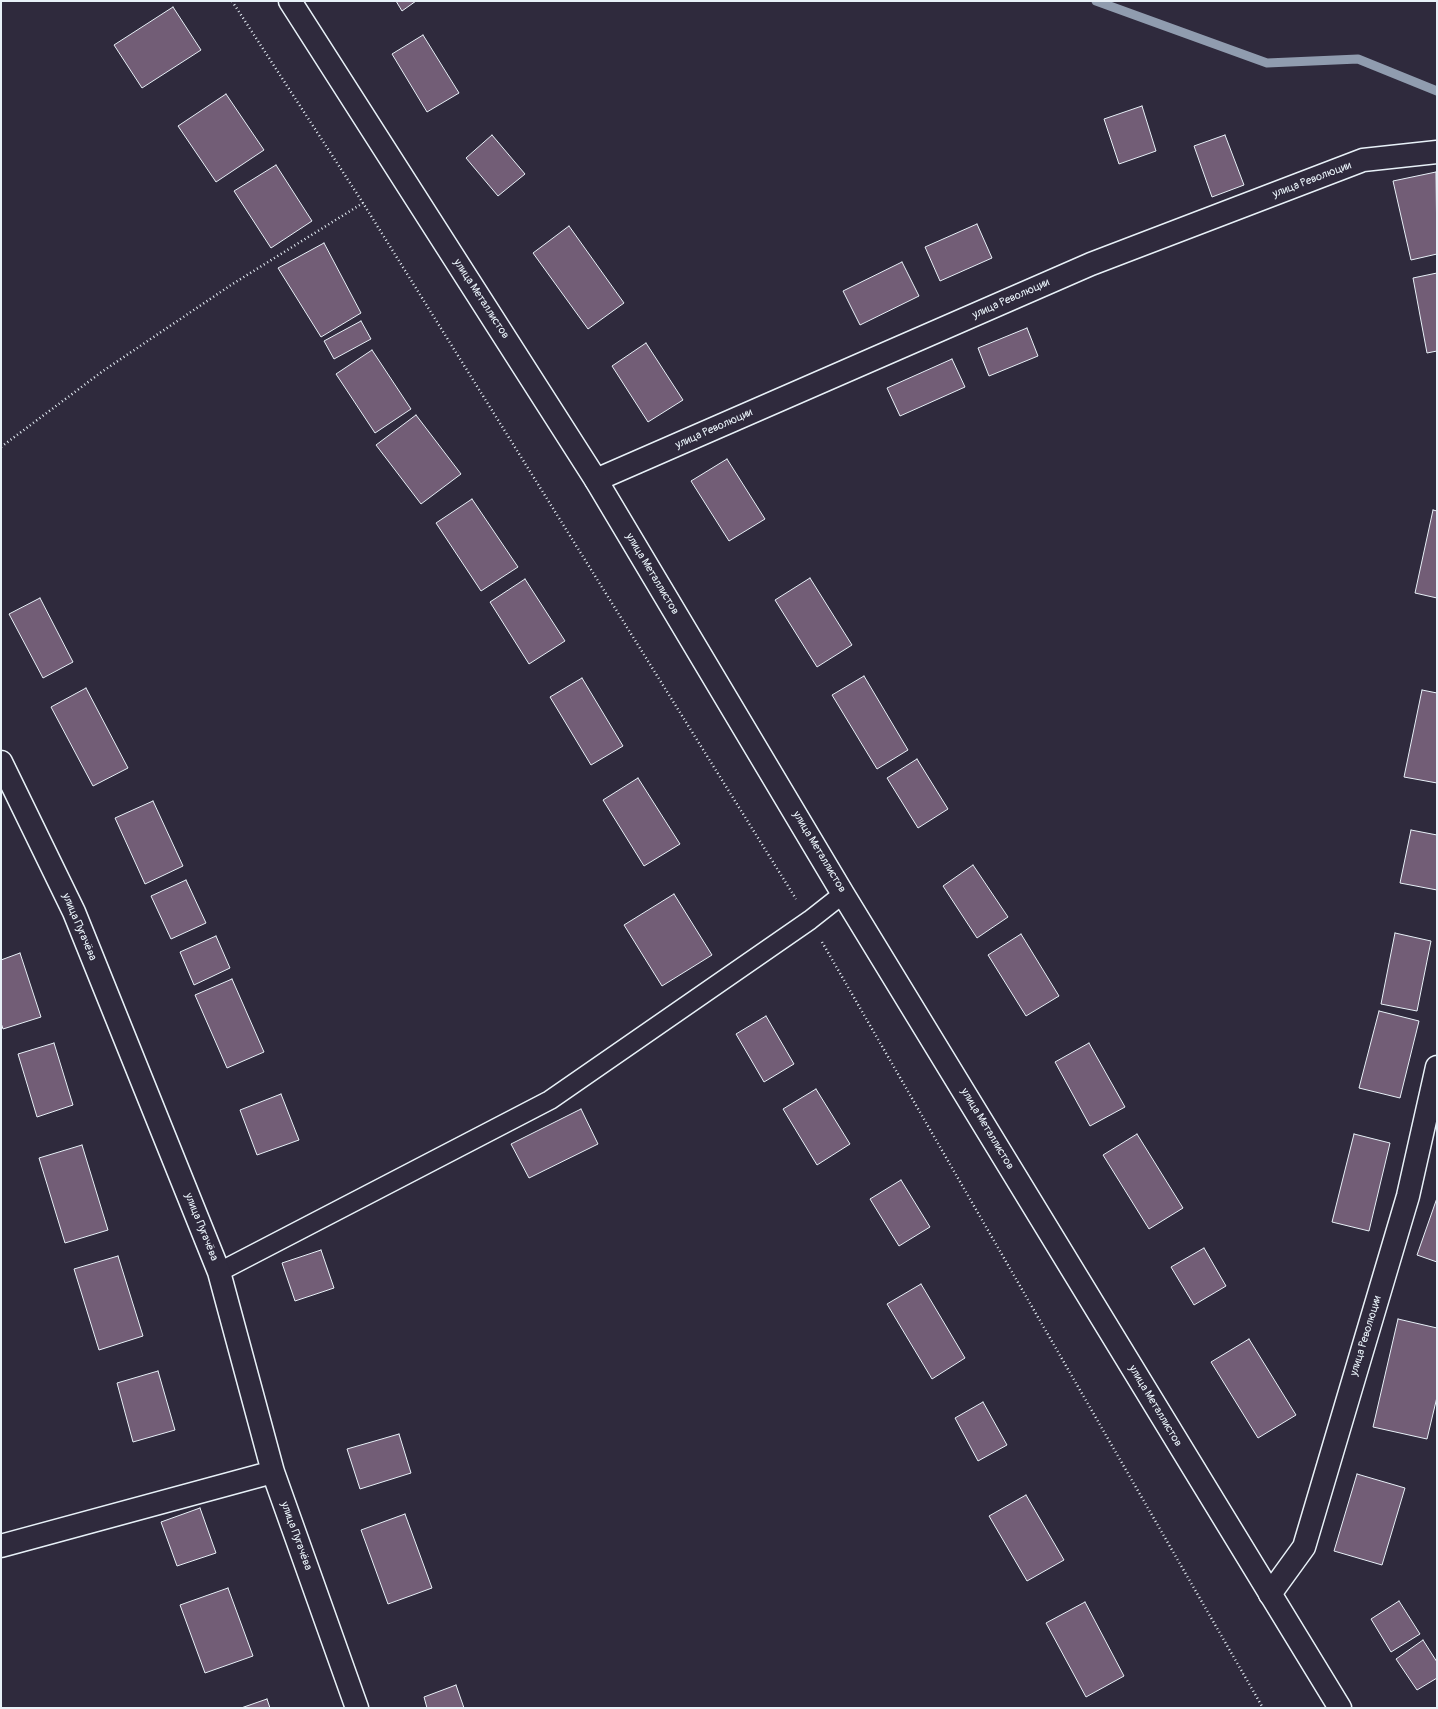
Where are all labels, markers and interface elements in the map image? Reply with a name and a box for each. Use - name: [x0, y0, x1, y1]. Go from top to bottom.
- street label: улица Революции: [1271, 159, 1353, 201]
- street label: улица Металлистов: [450, 257, 512, 341]
- street label: улица Революции: [970, 276, 1052, 322]
- street label: улица Революции: [673, 406, 755, 452]
- street label: улица Металлистов: [623, 531, 681, 617]
- street label: улица Металлистов: [790, 809, 848, 895]
- street label: улица Пугачёва: [59, 891, 99, 963]
- street label: улица Металлистов: [958, 1086, 1016, 1172]
- street label: улица Пугачёва: [181, 1191, 221, 1263]
- street label: улица Революции: [1348, 1294, 1384, 1378]
- street label: улица Металлистов: [1126, 1363, 1184, 1449]
- street label: улица Пугачёва: [277, 1500, 315, 1572]

